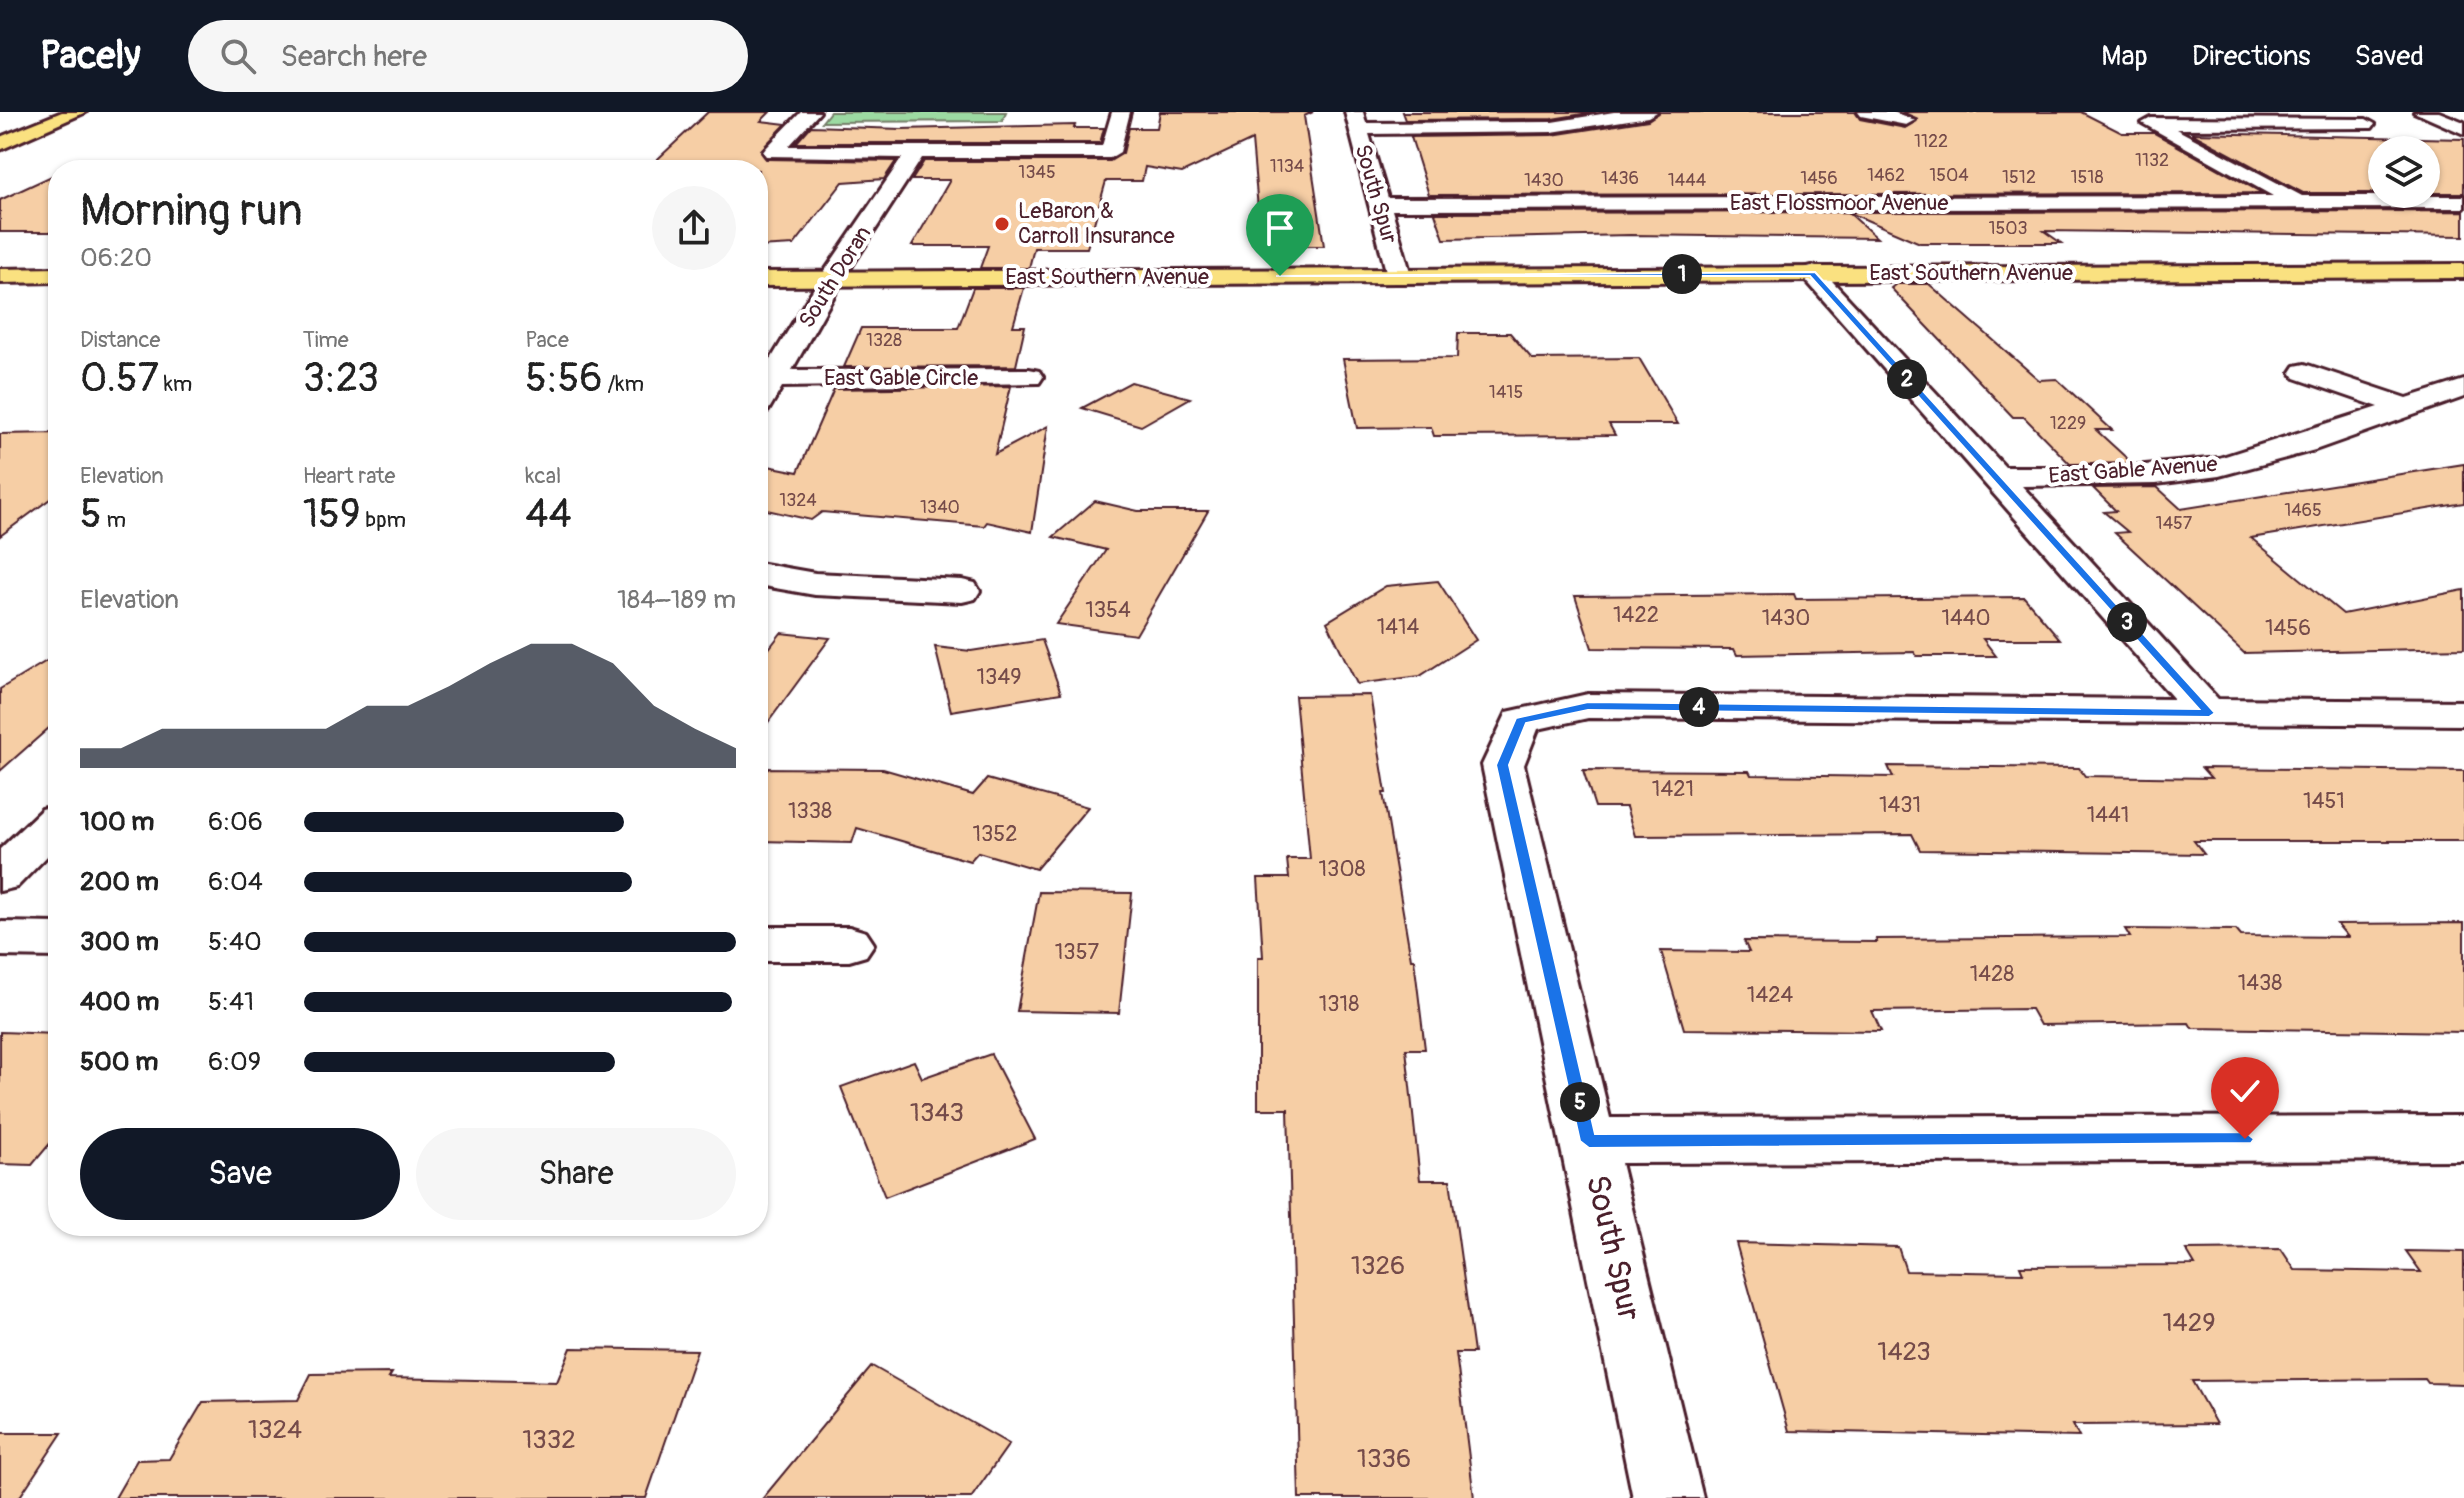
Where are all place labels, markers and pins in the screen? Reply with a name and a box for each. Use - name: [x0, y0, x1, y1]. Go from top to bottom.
- pin: [1246, 194, 1314, 276]
- place label: LeBaron & Carroll Insurance: [1018, 197, 1175, 250]
- marker: LeBaron & Carroll Insurance: [993, 215, 1011, 233]
- pin: 1: [1662, 254, 1702, 294]
- pin: 2: [1887, 359, 1927, 399]
- pin: 3: [2107, 602, 2147, 642]
- pin: 4: [1679, 687, 1719, 727]
- pin: [2211, 1057, 2279, 1139]
- pin: 5: [1560, 1082, 1600, 1122]

